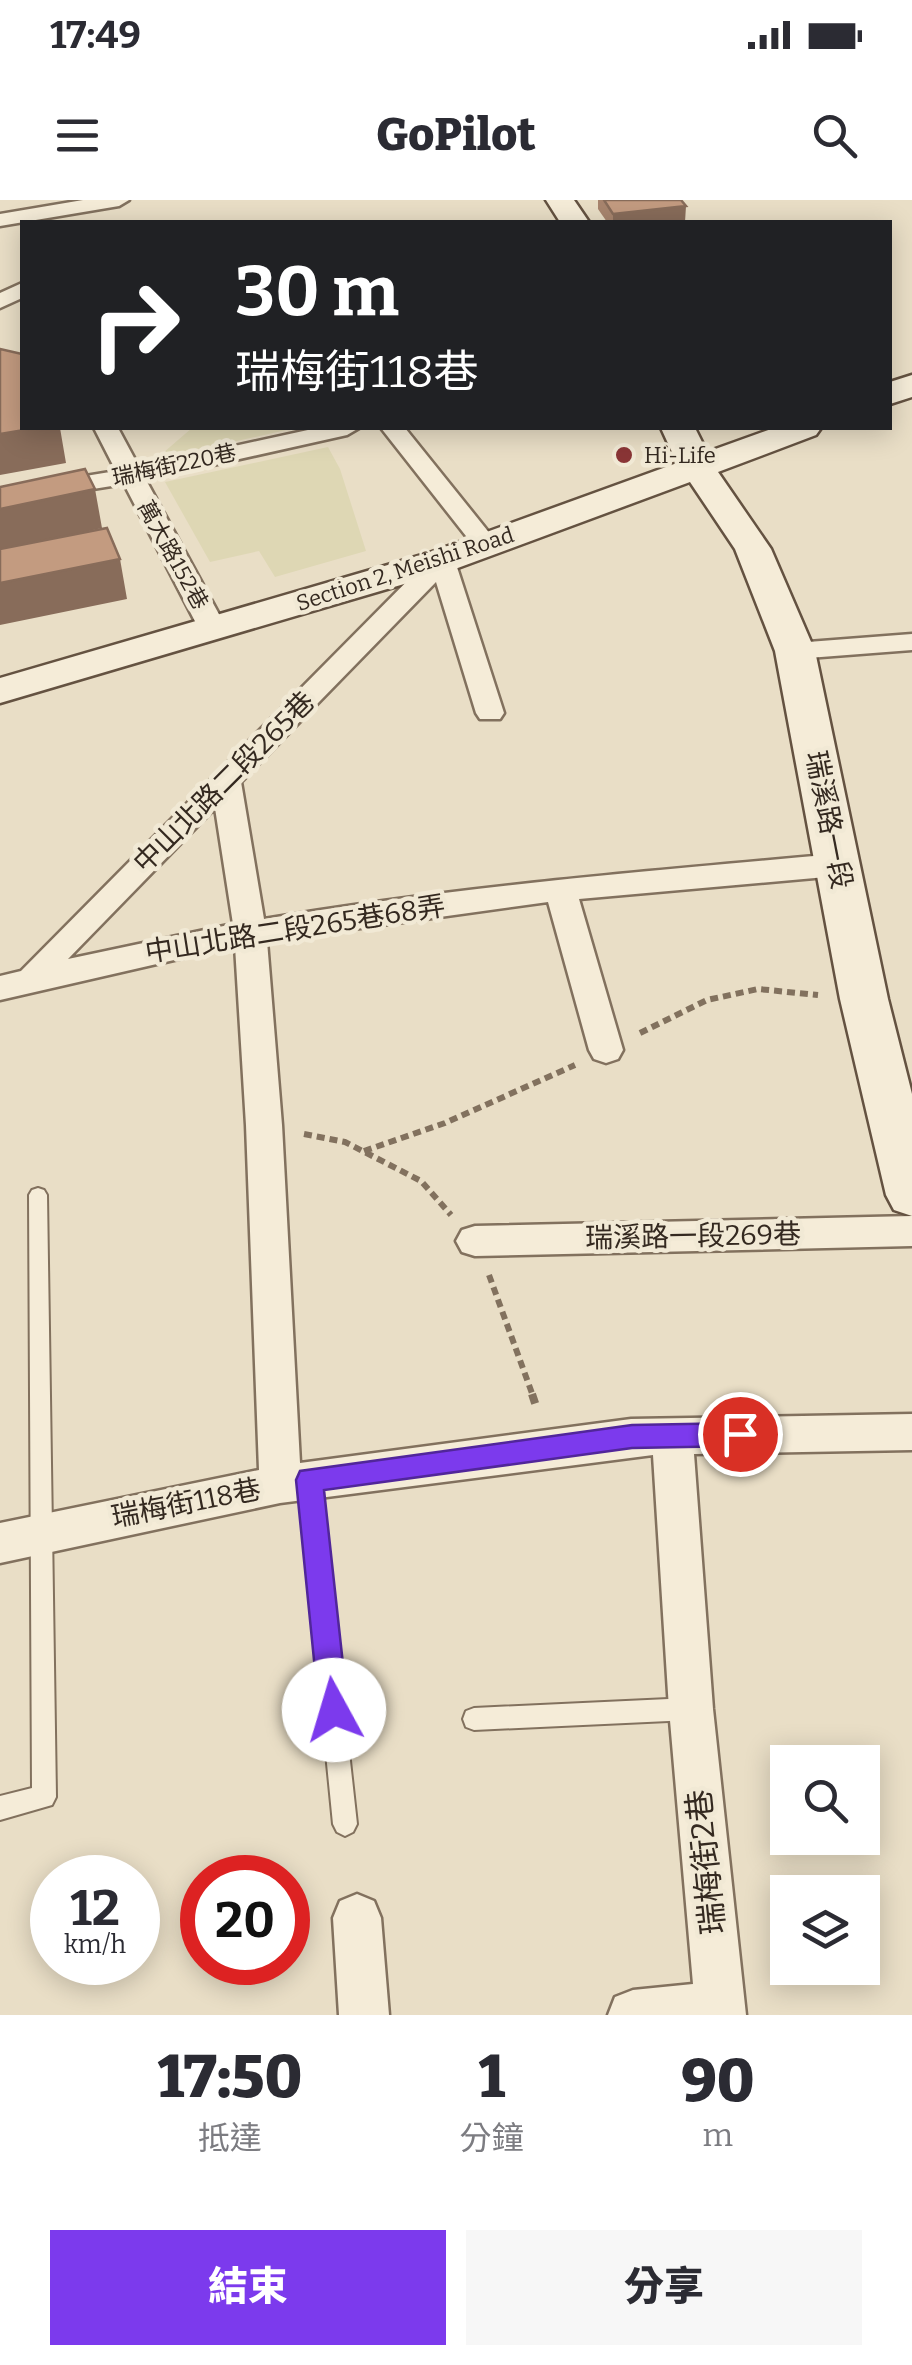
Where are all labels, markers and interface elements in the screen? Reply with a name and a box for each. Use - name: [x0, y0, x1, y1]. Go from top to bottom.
- text: 17:49: [50, 12, 141, 58]
- icon: menu: [50, 108, 105, 163]
- text: GoPilot: [376, 108, 536, 162]
- icon: search: [807, 108, 862, 163]
- text: 30 m: [235, 250, 399, 334]
- icon: right: [70, 260, 200, 390]
- text: 瑞梅街118巷: [235, 345, 479, 399]
- street label: 瑞梅街220巷: [110, 439, 238, 491]
- place label: Hi-Life: [644, 442, 716, 469]
- marker: Hi-Life: [613, 444, 635, 466]
- street label: 萬大路152巷: [132, 496, 214, 614]
- street label: Section 2, Meishi Road: [293, 521, 517, 617]
- street label: 中山北路二段265巷: [127, 685, 321, 879]
- street label: 瑞溪路一段: [799, 748, 859, 892]
- street label: 中山北路二段265巷68弄: [143, 889, 447, 969]
- street label: 瑞溪路一段269巷: [585, 1218, 801, 1254]
- pin: [698, 1392, 783, 1477]
- icon: arrive: [713, 1407, 768, 1462]
- street label: 瑞梅街118巷: [108, 1472, 264, 1534]
- position arrow: [282, 1658, 386, 1762]
- map controls: [770, 1745, 880, 1985]
- button: search: [770, 1745, 880, 1855]
- street label: 瑞梅街2巷: [680, 1788, 732, 1936]
- speed limit sign: 20: [180, 1855, 310, 1985]
- button: layers: [770, 1875, 880, 1985]
- text: 12: [70, 1878, 120, 1938]
- text: km/h: [64, 1930, 126, 1960]
- text: 17:50: [157, 2041, 302, 2113]
- text: 1: [478, 2041, 505, 2113]
- text: 90: [681, 2045, 755, 2117]
- text: m: [703, 2116, 733, 2154]
- text: 抵達: [198, 2119, 262, 2157]
- text: 分鐘: [460, 2119, 524, 2157]
- button: 結束: [50, 2230, 446, 2345]
- button: 分享: [466, 2230, 862, 2345]

